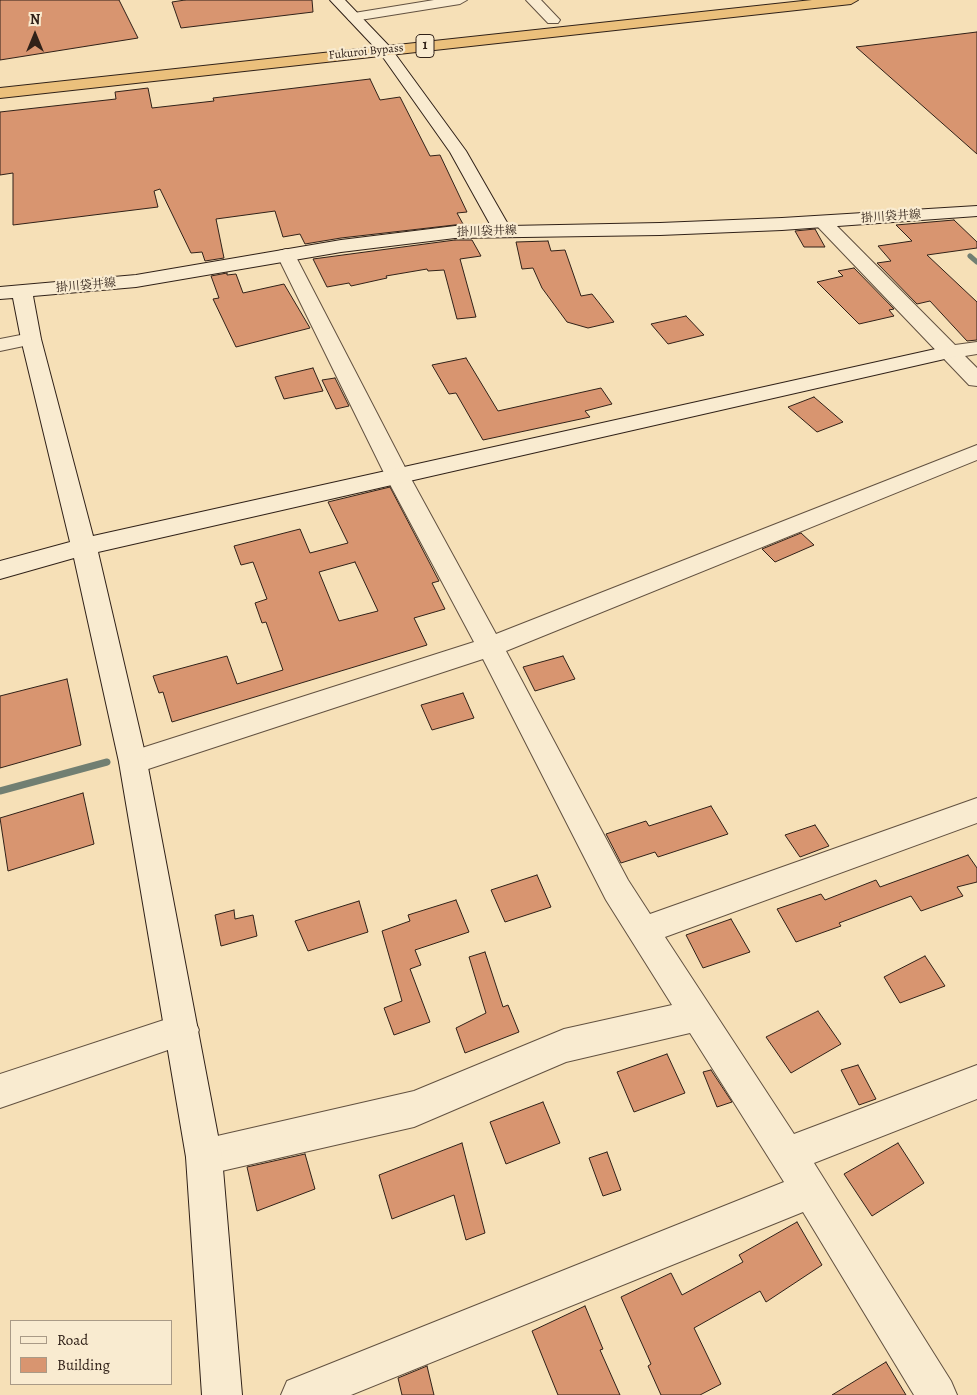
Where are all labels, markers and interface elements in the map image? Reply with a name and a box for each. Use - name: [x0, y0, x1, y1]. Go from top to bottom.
- north arrow: [10, 10, 60, 60]
- text: N: [30, 10, 40, 29]
- road number: 1: [416, 34, 434, 58]
- street label: Fukuroi Bypass: [328, 41, 404, 63]
- street label: 掛川袋井線: [861, 208, 921, 226]
- street label: 掛川袋井線: [457, 224, 517, 240]
- street label: 掛川袋井線: [55, 276, 117, 296]
- legend: [10, 1320, 172, 1385]
- text: Road: [57, 1330, 88, 1350]
- text: Building: [57, 1355, 110, 1375]

